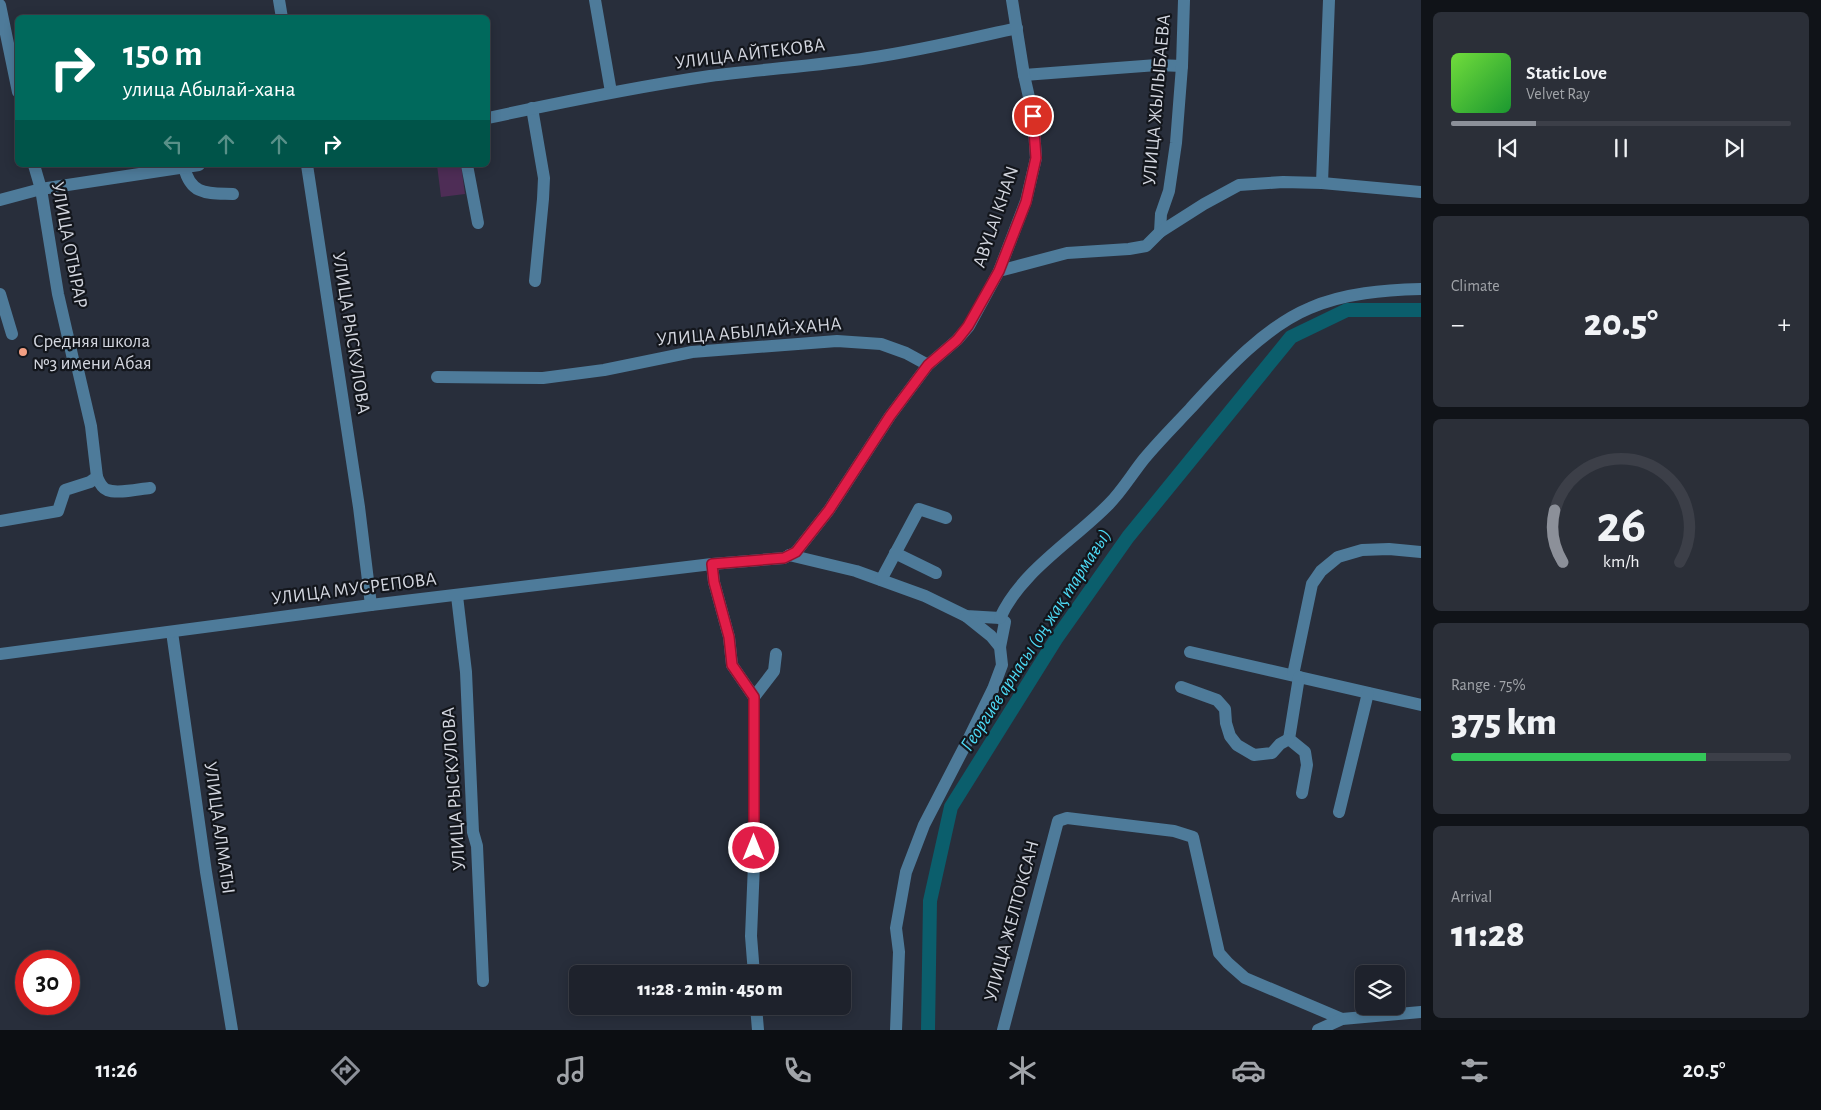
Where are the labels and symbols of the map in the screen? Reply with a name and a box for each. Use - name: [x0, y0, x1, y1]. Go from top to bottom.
- street label: УЛИЦА ЖЫЛЫБАЕВА: [1140, 14, 1174, 186]
- street label: УЛИЦА АЙТЕКОВА: [674, 34, 826, 73]
- pin: [1012, 95, 1054, 137]
- street label: ABYLAI KHAN: [970, 164, 1022, 270]
- street label: УЛИЦА ОТЫРАР: [47, 180, 91, 310]
- street label: УЛИЦА РЫСКУЛОВА: [329, 251, 373, 415]
- street label: УЛИЦА АБЫЛАЙ-ХАНА: [656, 313, 842, 350]
- place label: Средняя школа №3 имени Абая: [33, 332, 152, 373]
- marker: Средняя школа №3 имени Абая: [17, 346, 29, 358]
- water label: Георгиев арнасы (оң жақ тармағы): [957, 525, 1115, 755]
- street label: УЛИЦА МУСРЕПОВА: [270, 569, 438, 609]
- street label: УЛИЦА РЫСКУЛОВА: [439, 707, 469, 871]
- street label: УЛИЦА АЛМАТЫ: [200, 761, 238, 895]
- position arrow: [727, 821, 779, 873]
- street label: УЛИЦА ЖЕЛТОКСАН: [981, 838, 1043, 1004]
- speed limit sign: 30: [15, 950, 80, 1015]

